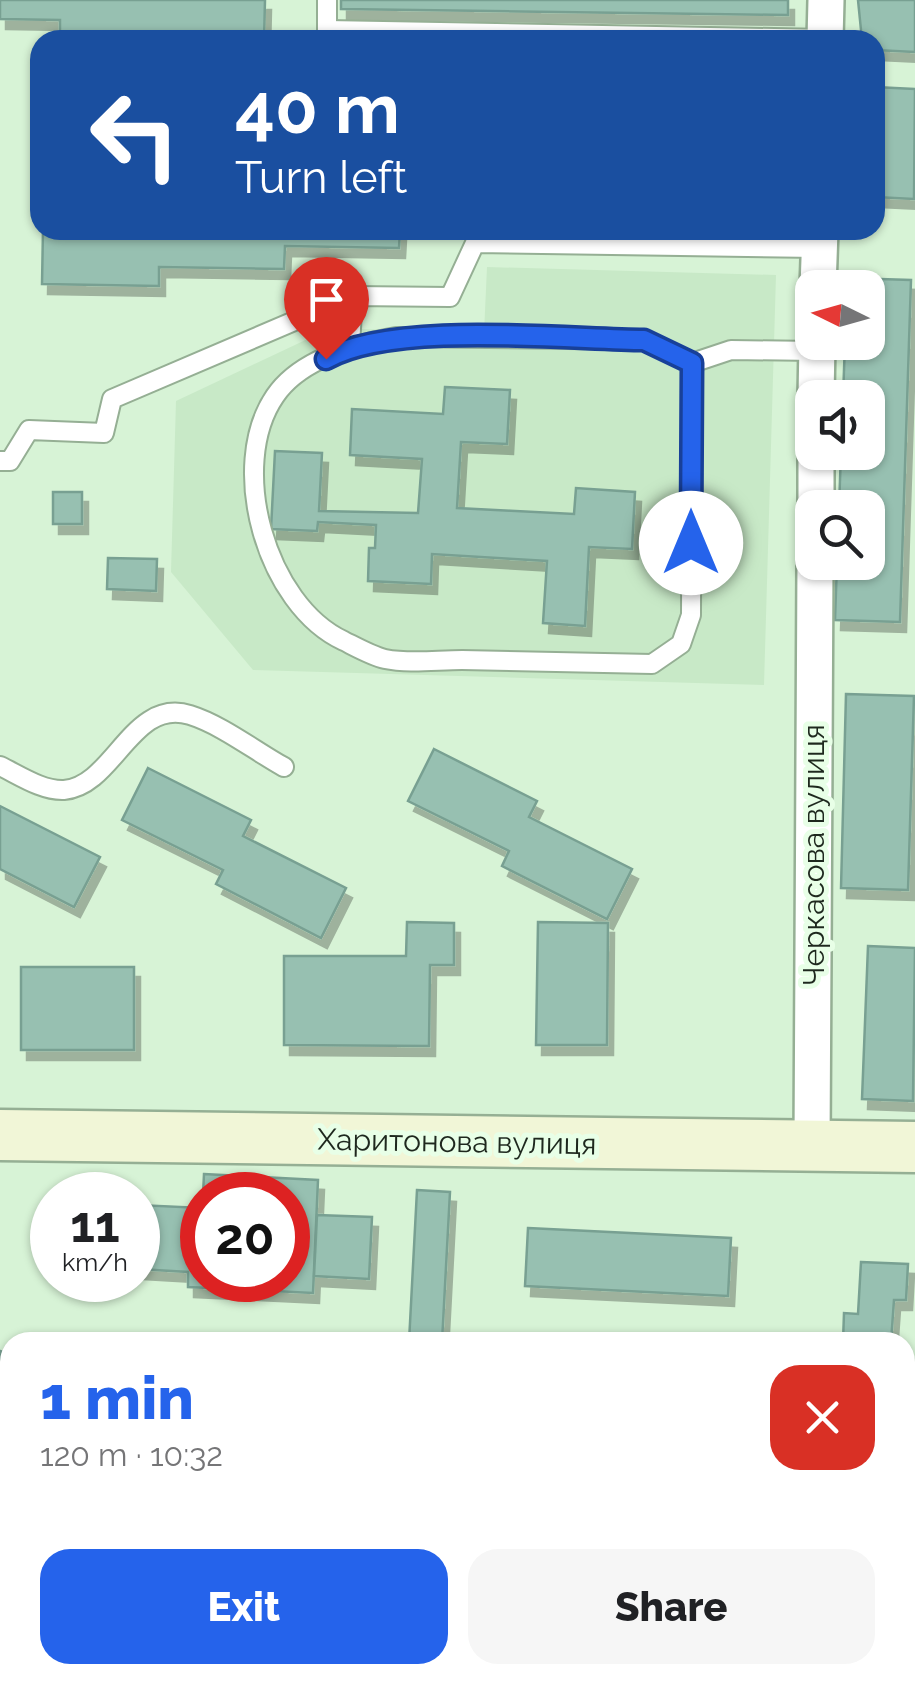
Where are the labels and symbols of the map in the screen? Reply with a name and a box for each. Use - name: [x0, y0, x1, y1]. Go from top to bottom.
- pin: [284, 257, 369, 360]
- north arrow: [795, 270, 885, 360]
- position arrow: [639, 491, 743, 595]
- street label: Черкасова вулиця: [796, 724, 831, 986]
- street label: Харитонова вулиця: [317, 1122, 597, 1161]
- speed limit sign: 20: [180, 1172, 310, 1302]

